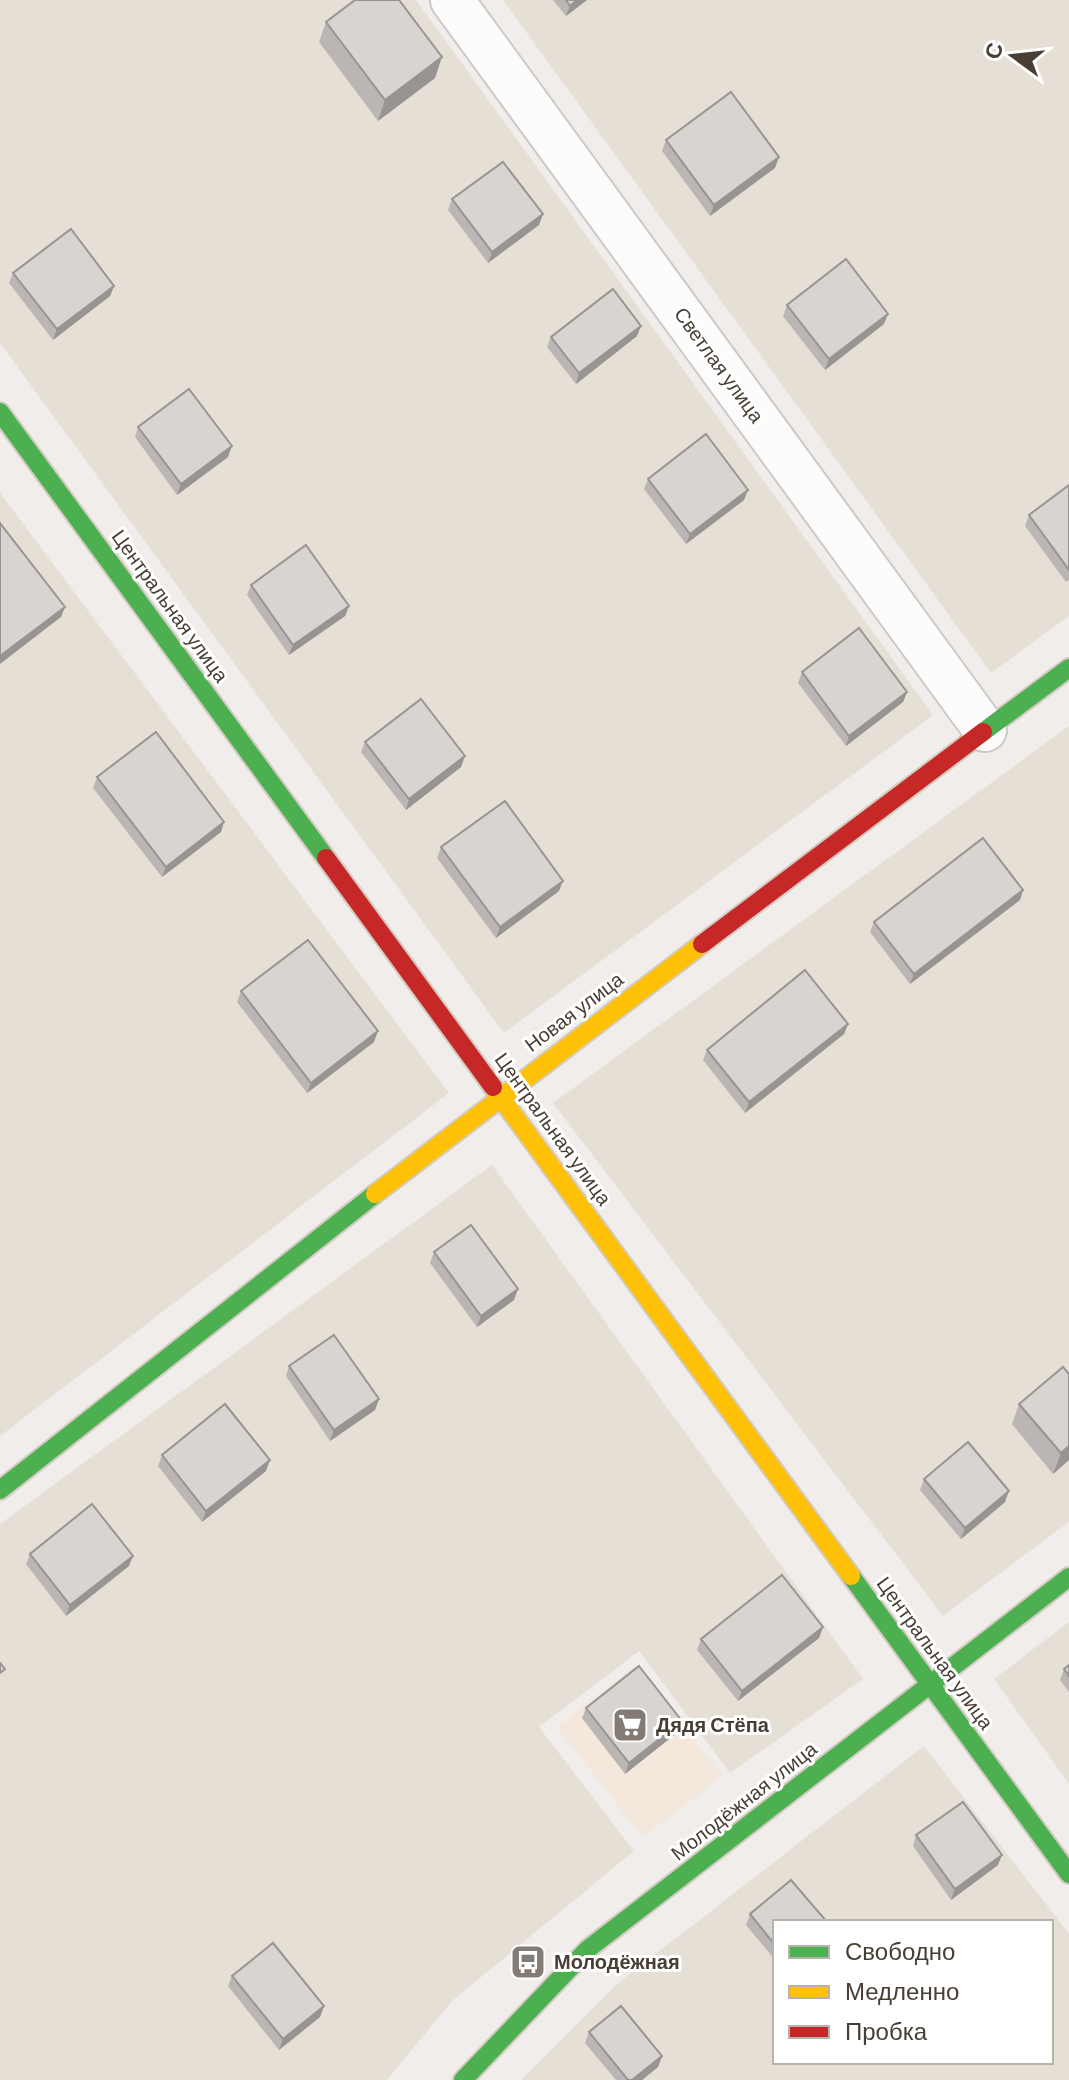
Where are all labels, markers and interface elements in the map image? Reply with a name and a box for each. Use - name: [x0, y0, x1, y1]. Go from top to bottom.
- north arrow: [973, 16, 1053, 96]
- text: С: [978, 39, 1007, 62]
- street label: Светлая улица: [670, 302, 770, 427]
- street label: Центральная улица: [107, 525, 235, 687]
- street label: Новая улица: [519, 966, 628, 1056]
- street label: Центральная улица: [490, 1048, 618, 1210]
- street label: Центральная улица: [872, 1572, 1000, 1734]
- supermarket icon: Дядя Стёпа: [611, 1706, 649, 1744]
- place label: Дядя Стёпа: [656, 1712, 770, 1736]
- street label: Молодёжная улица: [666, 1735, 822, 1865]
- legend: [773, 1920, 1053, 2064]
- text: Свободно: [845, 1936, 955, 1965]
- bus stop icon: Молодёжная: [509, 1943, 547, 1981]
- place label: Молодёжная: [554, 1949, 680, 1973]
- text: Медленно: [845, 1976, 959, 2005]
- text: Пробка: [845, 2016, 928, 2045]

